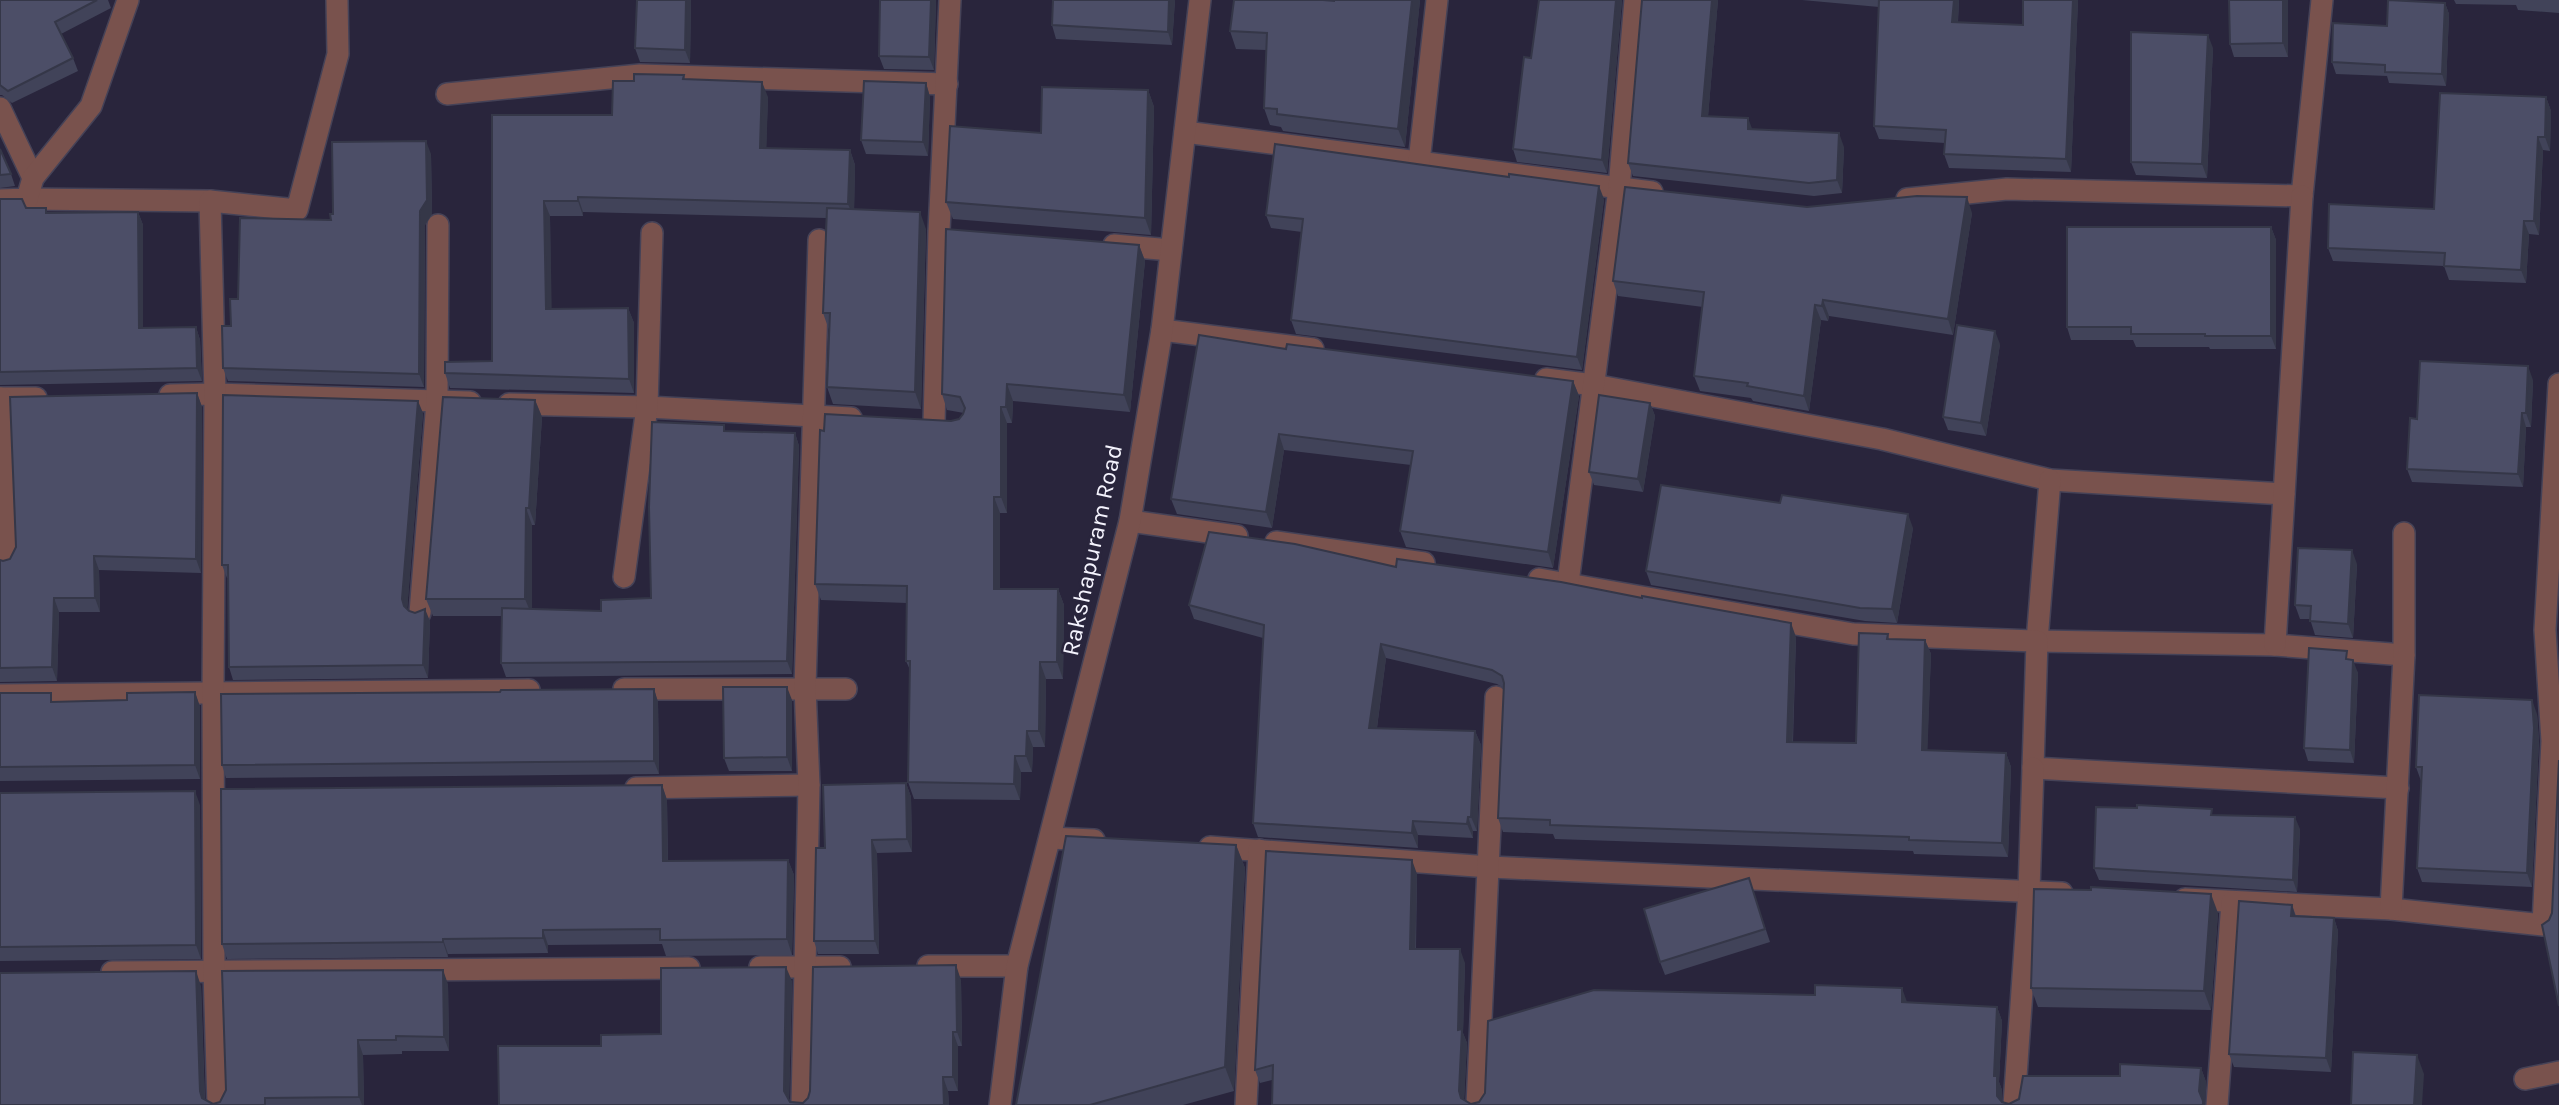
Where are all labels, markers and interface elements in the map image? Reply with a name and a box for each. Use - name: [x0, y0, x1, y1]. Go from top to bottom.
- street label: Rakshapuram Road: [1056, 442, 1128, 658]

